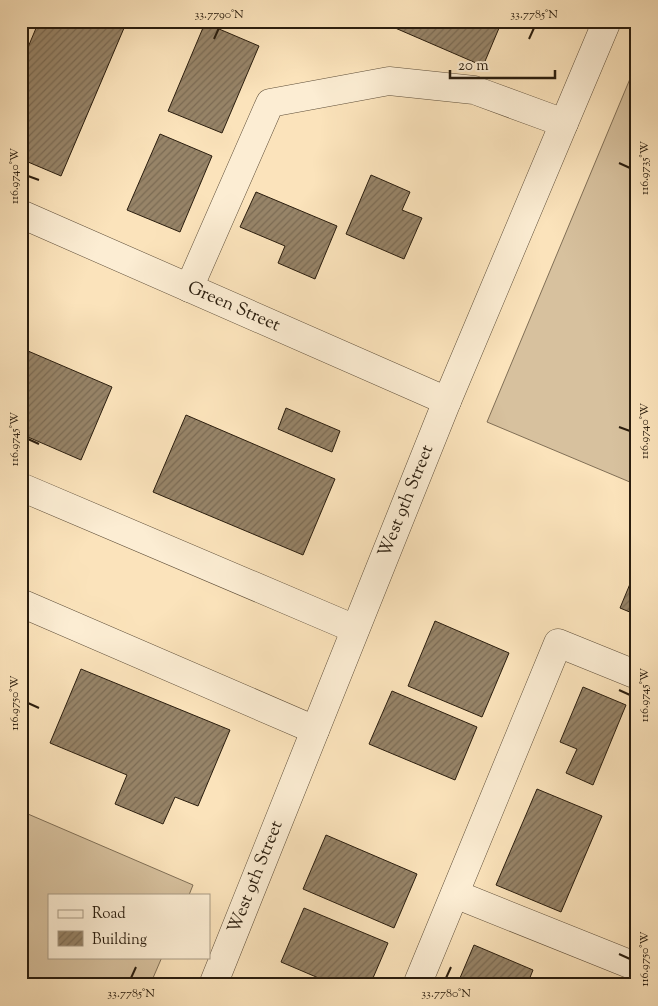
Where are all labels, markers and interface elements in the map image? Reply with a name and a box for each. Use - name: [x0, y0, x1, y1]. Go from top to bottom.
- text: 33.7790°N: [194, 6, 244, 24]
- text: 33.7785°N: [510, 6, 558, 24]
- scale bar: [450, 48, 556, 80]
- text: 20 m: [458, 56, 489, 77]
- text: 116.9735°W: [636, 140, 654, 195]
- text: 116.9740°W: [6, 147, 24, 204]
- street label: Green Street: [183, 275, 284, 339]
- text: 116.9740°W: [636, 402, 654, 459]
- text: 116.9745°W: [6, 411, 24, 466]
- street label: West 9th Street: [372, 441, 441, 562]
- text: 116.9745°W: [636, 667, 654, 722]
- text: 116.9750°W: [6, 675, 24, 731]
- street label: West 9th Street: [222, 817, 290, 938]
- legend: [48, 894, 210, 958]
- text: Road: [92, 904, 126, 925]
- text: Building: [92, 930, 147, 951]
- text: 116.9750°W: [636, 931, 654, 987]
- text: 33.7785°N: [107, 985, 155, 1003]
- text: 33.7780°N: [421, 985, 471, 1003]

